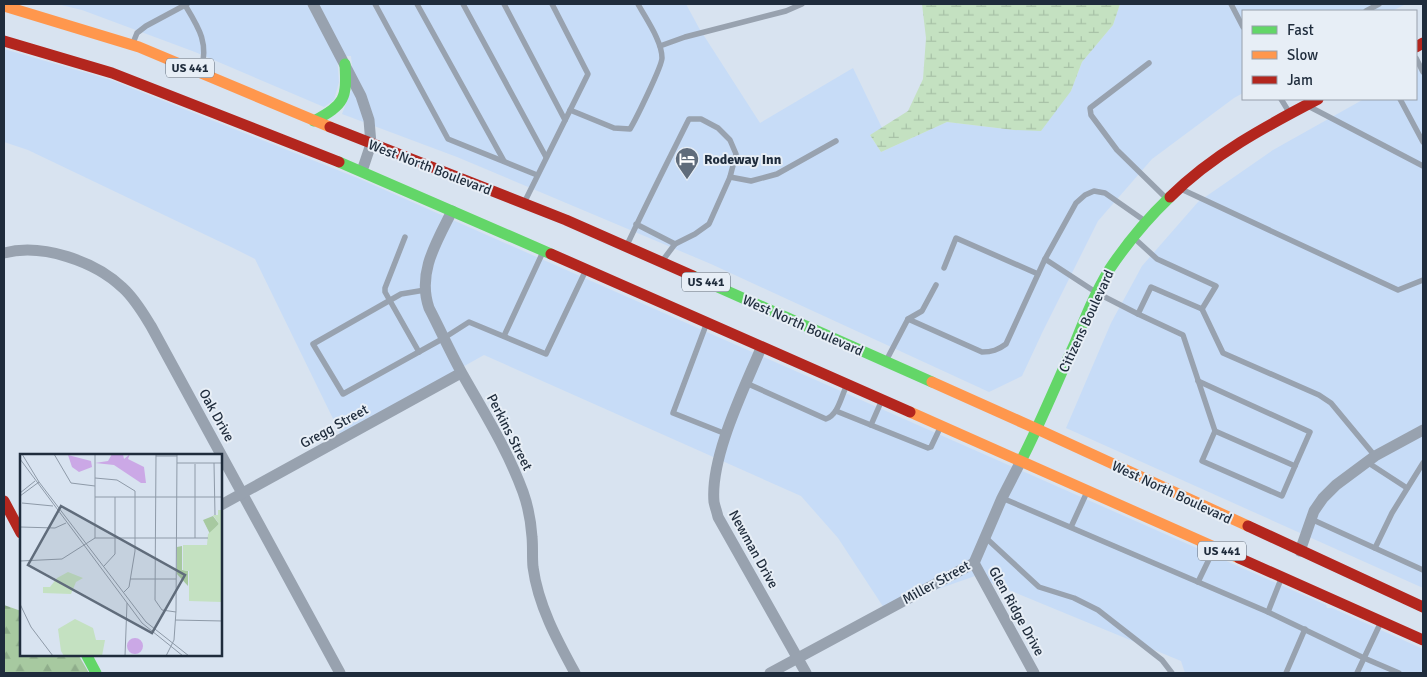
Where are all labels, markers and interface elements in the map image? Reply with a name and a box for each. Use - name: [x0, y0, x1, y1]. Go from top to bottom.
- legend: [1242, 10, 1417, 100]
- text: Fast: [1287, 21, 1314, 39]
- text: Slow: [1287, 46, 1318, 64]
- road number: US 441: [166, 58, 214, 78]
- text: Jam: [1287, 71, 1313, 89]
- street label: West North Boulevard: [366, 136, 494, 199]
- hotel icon: Rodeway Inn: [674, 146, 700, 180]
- place label: Rodeway Inn: [704, 151, 782, 168]
- street label: Citizens Boulevard: [1055, 267, 1118, 375]
- road number: US 441: [682, 272, 730, 292]
- street label: West North Boulevard: [740, 291, 866, 360]
- street label: Oak Drive: [195, 386, 238, 445]
- street label: Perkins Street: [483, 391, 536, 473]
- street label: Gregg Street: [297, 401, 371, 452]
- inset map: [20, 454, 222, 657]
- street label: West North Boulevard: [1109, 457, 1234, 528]
- street label: Newman Drive: [725, 507, 782, 591]
- road number: US 441: [1198, 542, 1246, 560]
- street label: Miller Street: [899, 557, 973, 608]
- street label: Glen Ridge Drive: [985, 564, 1048, 659]

